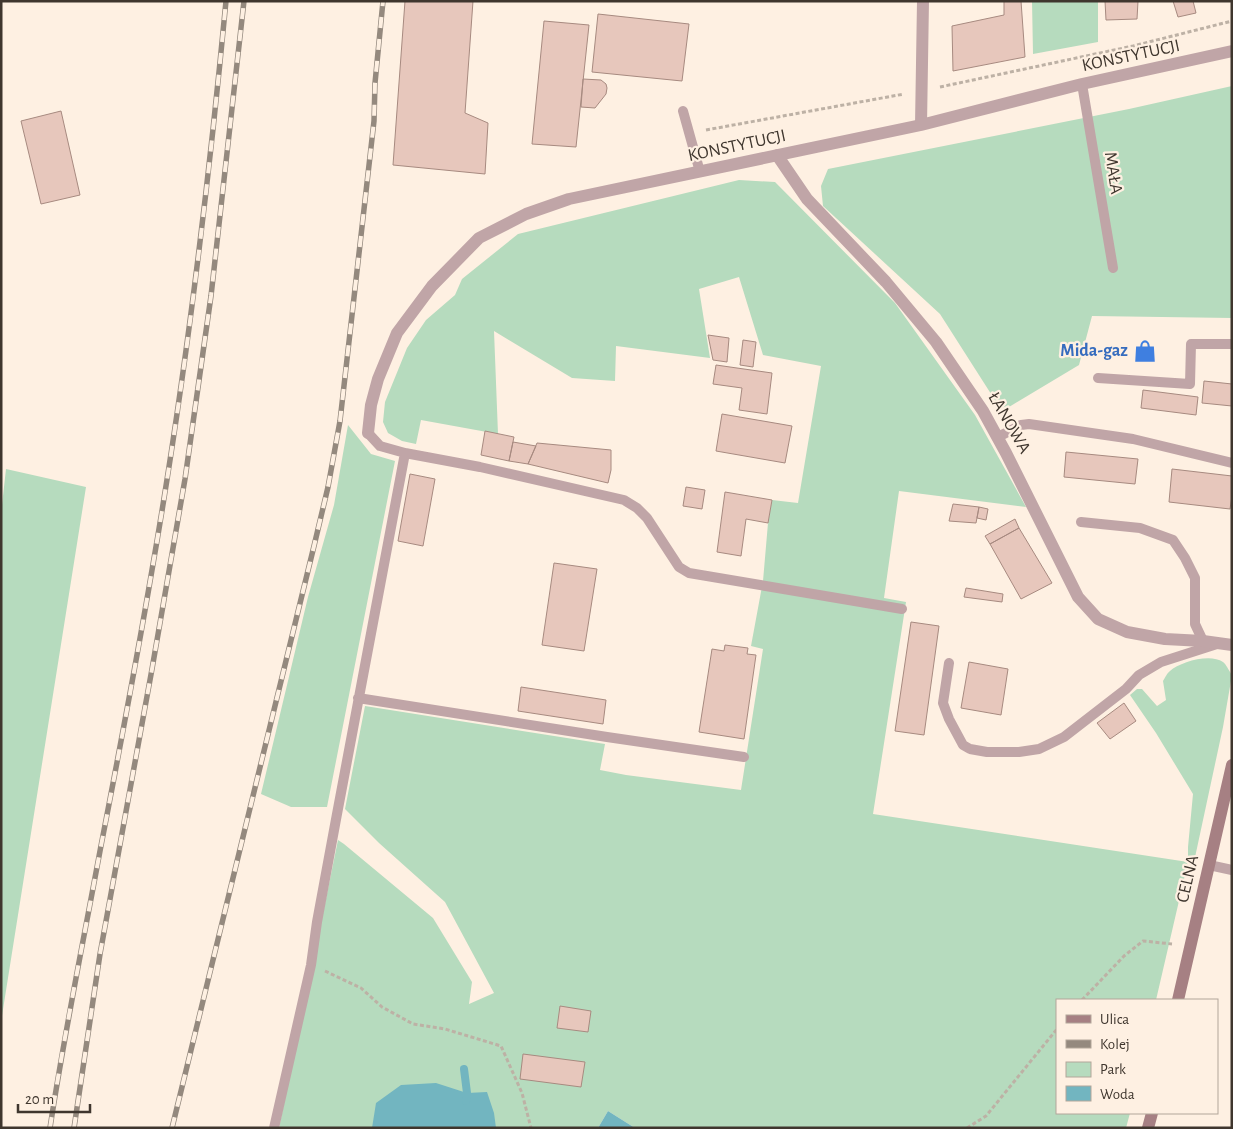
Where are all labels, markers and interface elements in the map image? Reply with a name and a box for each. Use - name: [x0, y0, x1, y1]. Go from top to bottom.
- street label: KONSTYTUCJI: [1080, 37, 1182, 75]
- street label: KONSTYTUCJI: [686, 127, 788, 165]
- street label: MAŁA: [1101, 150, 1125, 196]
- shop icon: Mida-gaz: [1132, 338, 1158, 364]
- place label: Mida-gaz: [1060, 342, 1128, 360]
- street label: ŁANOWA: [984, 389, 1034, 457]
- street label: CELNA: [1174, 853, 1202, 905]
- legend: [1056, 999, 1218, 1114]
- text: Ulica: [1100, 1012, 1129, 1027]
- text: Kolej: [1100, 1037, 1130, 1052]
- text: Park: [1100, 1062, 1126, 1077]
- scale bar: [18, 1082, 90, 1114]
- text: Woda: [1100, 1087, 1135, 1102]
- text: 20 m: [25, 1092, 54, 1107]

